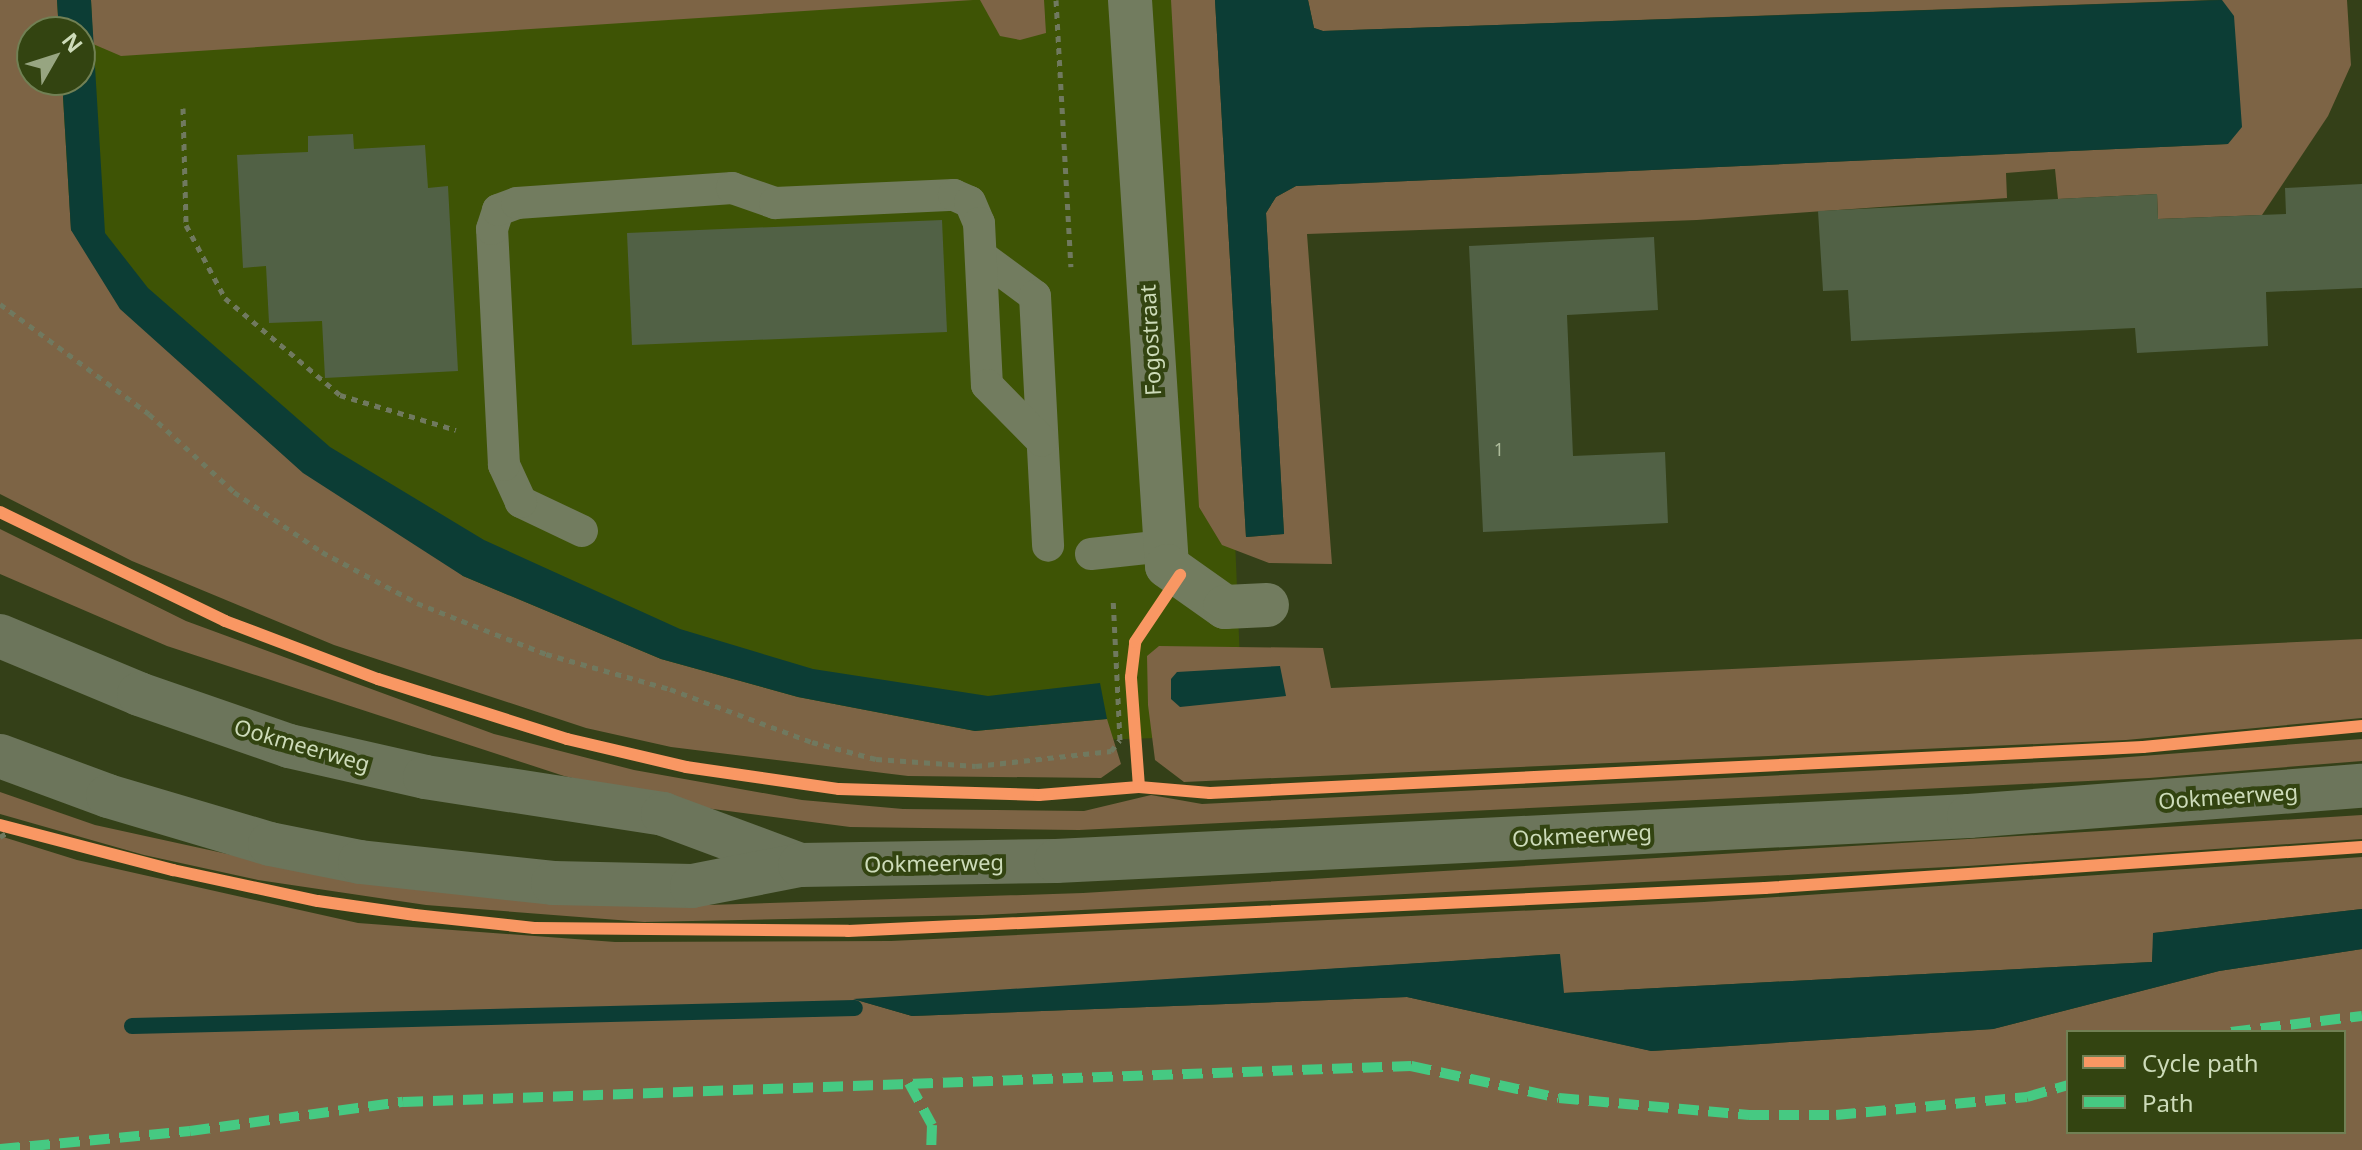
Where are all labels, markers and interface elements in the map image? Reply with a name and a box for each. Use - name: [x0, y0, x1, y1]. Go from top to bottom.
- north arrow: [16, 16, 96, 96]
- text: N: [56, 26, 90, 59]
- street label: Fogostraat: [1134, 284, 1166, 396]
- house number: 1: [1494, 438, 1504, 460]
- street label: Ookmeerweg: [231, 713, 373, 777]
- street label: Ookmeerweg: [2157, 778, 2299, 814]
- street label: Ookmeerweg: [1511, 818, 1653, 852]
- street label: Ookmeerweg: [864, 849, 1004, 877]
- legend: [2066, 1030, 2346, 1134]
- text: Cycle path: [2142, 1046, 2259, 1079]
- text: Path: [2142, 1086, 2193, 1119]

